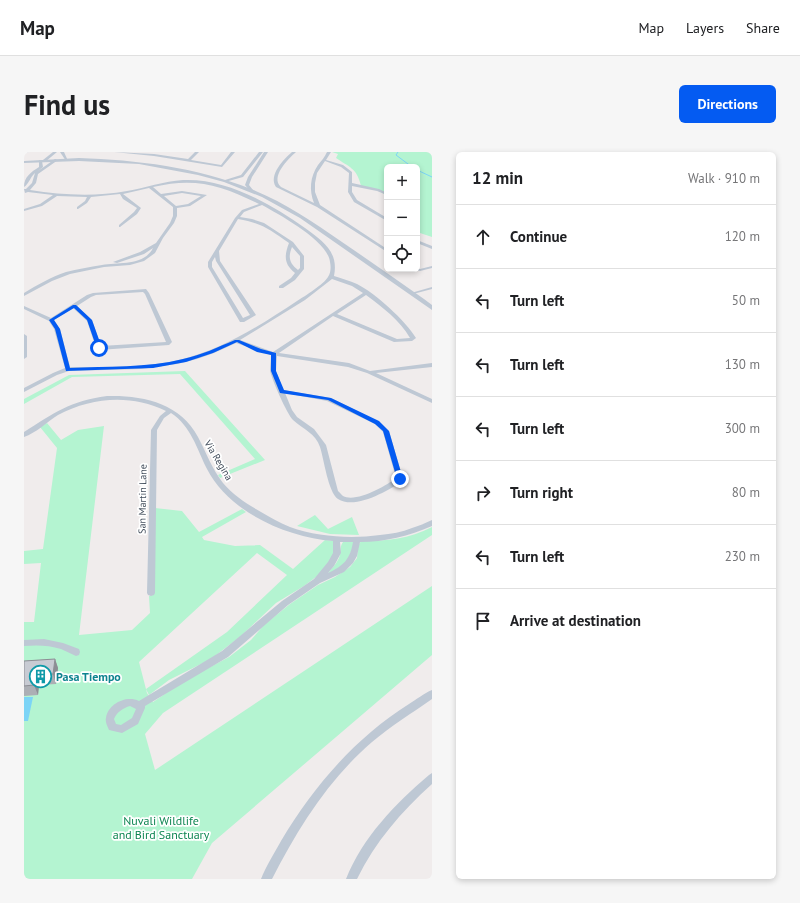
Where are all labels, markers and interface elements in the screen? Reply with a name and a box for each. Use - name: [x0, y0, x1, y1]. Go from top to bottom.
- text: Map: [20, 16, 55, 40]
- text: Map: [638, 19, 664, 37]
- text: Layers: [686, 19, 724, 37]
- text: Share: [746, 19, 780, 37]
- button: Directions: [679, 85, 776, 123]
- text: Find us: [24, 86, 110, 123]
- map controls: [384, 164, 420, 272]
- button: +: [384, 164, 420, 200]
- text: 12 min: [472, 167, 523, 189]
- text: Walk · 910 m: [688, 170, 760, 187]
- button: −: [384, 200, 420, 236]
- icon: ahead: [472, 226, 494, 248]
- text: Continue: [510, 227, 567, 246]
- text: 120 m: [725, 228, 760, 245]
- button: locate: [384, 236, 420, 272]
- icon: left: [472, 290, 494, 312]
- text: Turn left: [510, 291, 564, 310]
- text: 50 m: [732, 292, 760, 309]
- route start: [90, 339, 108, 357]
- icon: left: [472, 354, 494, 376]
- text: Turn left: [510, 355, 564, 374]
- text: 130 m: [725, 356, 760, 373]
- icon: left: [472, 418, 494, 440]
- text: Turn left: [510, 419, 564, 438]
- text: 300 m: [725, 420, 760, 437]
- street label: Via Regina: [201, 437, 236, 483]
- street label: San Martin Lane: [135, 464, 150, 534]
- route end: [391, 470, 409, 488]
- icon: right: [472, 482, 494, 504]
- text: Turn right: [510, 483, 573, 502]
- text: 80 m: [732, 484, 760, 501]
- icon: left: [472, 546, 494, 568]
- text: Turn left: [510, 547, 564, 566]
- text: 230 m: [725, 548, 760, 565]
- icon: arrive: [472, 610, 494, 632]
- text: Arrive at destination: [510, 611, 641, 630]
- building icon: Pasa Tiempo: [27, 664, 53, 690]
- place label: Pasa Tiempo: [56, 669, 121, 684]
- park label: Nuvali Wildlife and Bird Sanctuary: [113, 813, 210, 842]

